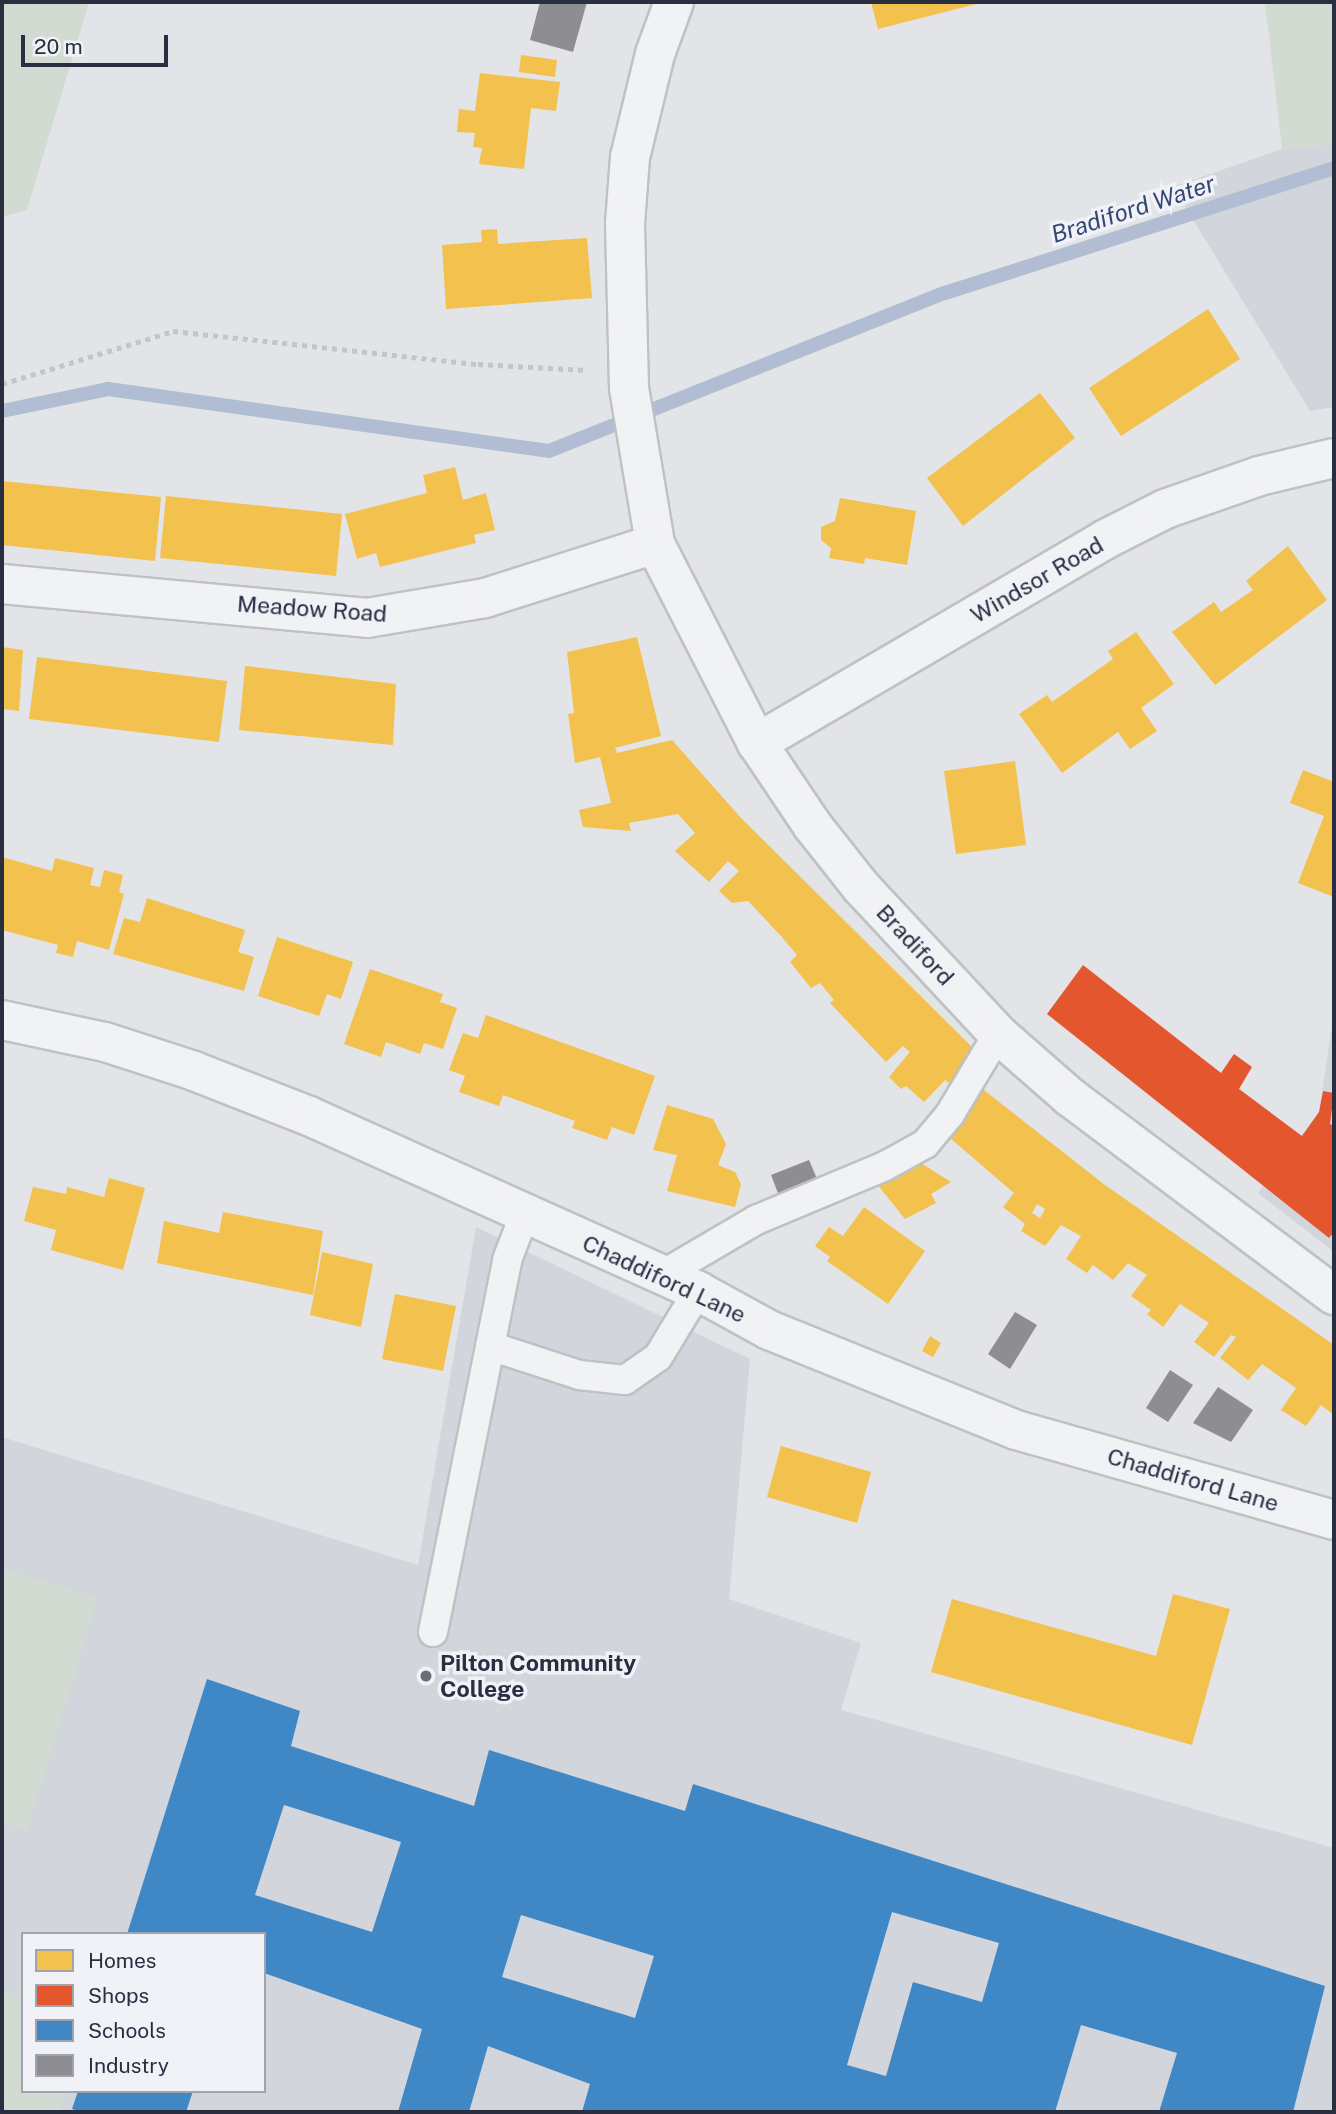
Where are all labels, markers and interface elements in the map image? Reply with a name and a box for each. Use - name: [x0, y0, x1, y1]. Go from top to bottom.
- scale bar: [24, 21, 172, 65]
- text: 20 m: [34, 34, 83, 59]
- water label: Bradiford Water: [1047, 169, 1219, 249]
- street label: Windsor Road: [966, 531, 1108, 629]
- street label: Meadow Road: [236, 590, 388, 628]
- street label: Bradiford: [871, 899, 959, 991]
- street label: Chaddiford Lane: [578, 1229, 750, 1329]
- street label: Chaddiford Lane: [1104, 1442, 1282, 1518]
- place label: Pilton Community College: [440, 1649, 636, 1703]
- marker: Pilton Community College: [418, 1668, 434, 1684]
- legend: [21, 1932, 266, 2093]
- text: Homes: [88, 1948, 156, 1973]
- text: Shops: [88, 1983, 149, 2008]
- text: Schools: [88, 2018, 166, 2043]
- text: Industry: [88, 2053, 169, 2078]

